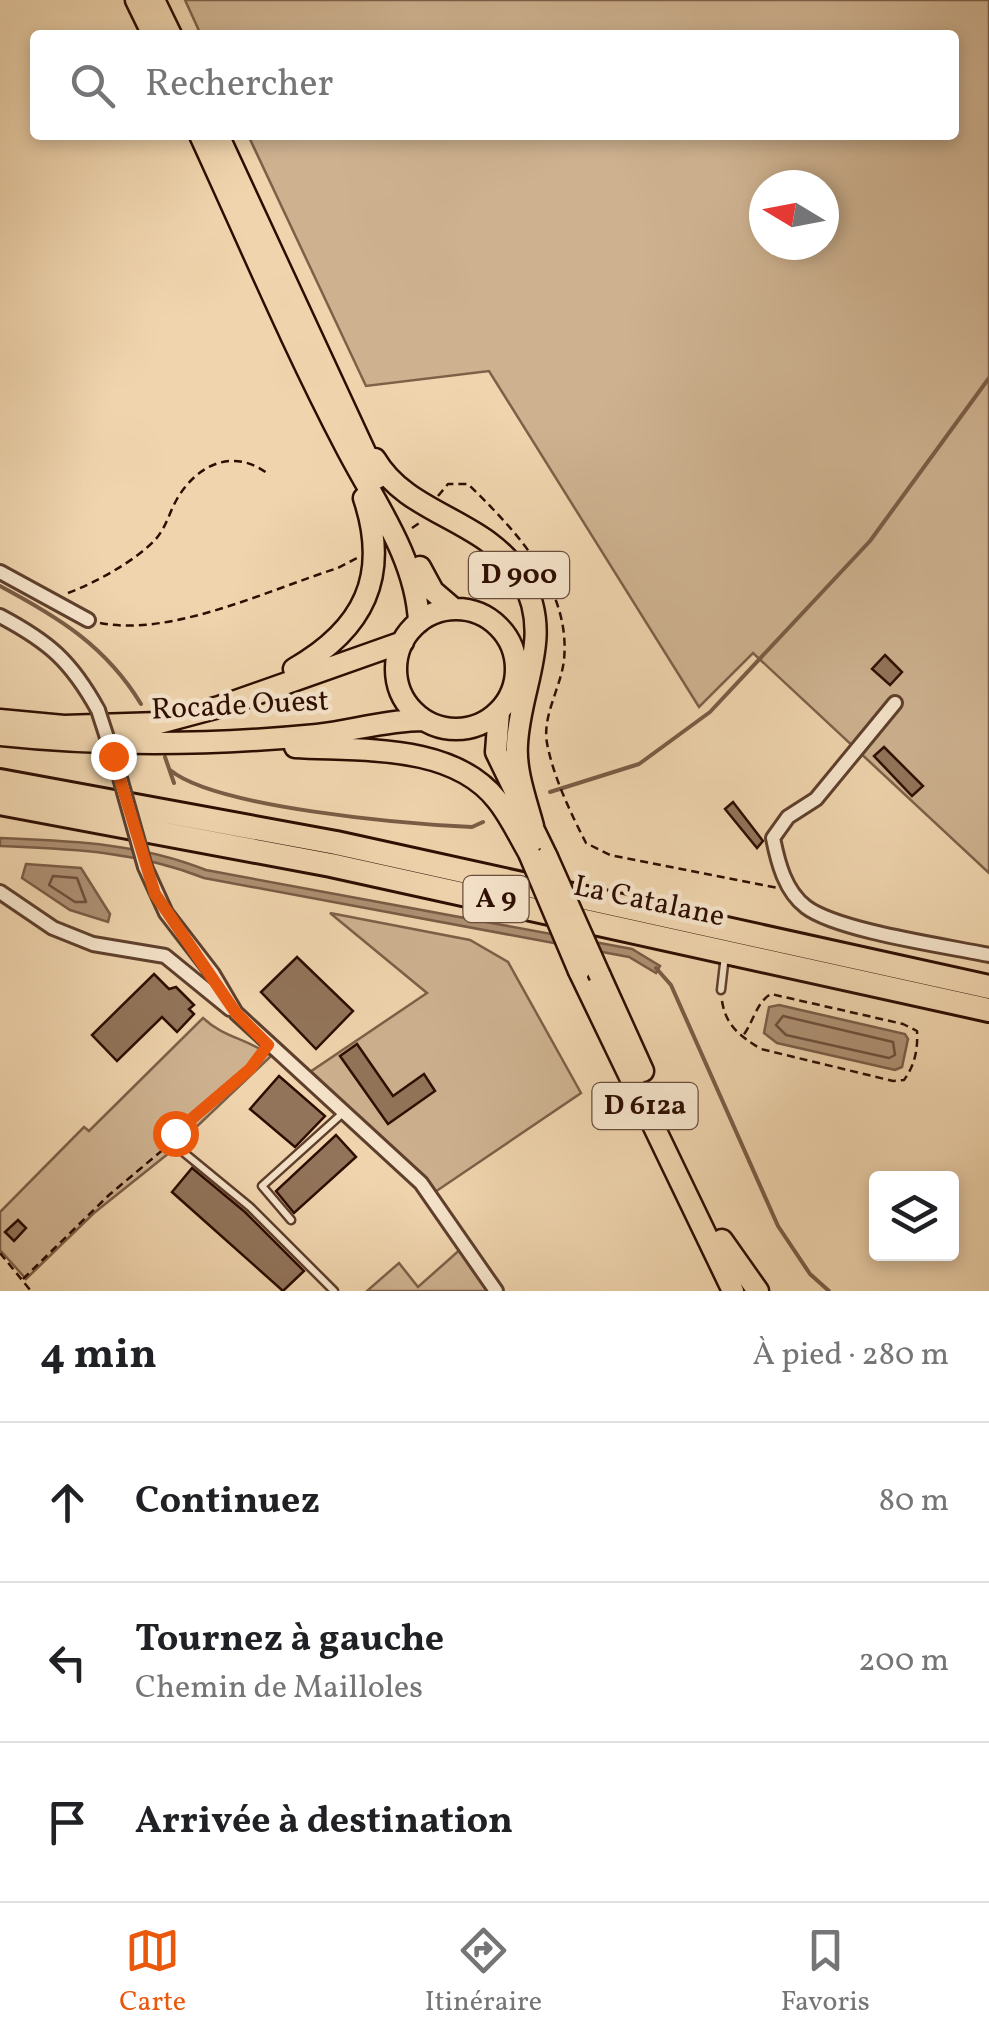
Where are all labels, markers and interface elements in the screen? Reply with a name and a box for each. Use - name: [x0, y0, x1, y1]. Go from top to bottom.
- search box: [30, 30, 959, 140]
- icon: search: [65, 58, 120, 113]
- text: Rechercher: [145, 59, 333, 112]
- north arrow: [749, 170, 839, 260]
- road number: D 900: [469, 552, 569, 598]
- street label: Rocade Ouest: [150, 680, 330, 732]
- route end: [91, 734, 137, 780]
- street label: La Catalane: [570, 866, 728, 938]
- road number: A 9: [464, 876, 528, 922]
- road number: D 612a: [592, 1083, 698, 1129]
- route start: [153, 1111, 199, 1157]
- map controls: [869, 1171, 959, 1261]
- button: layers: [869, 1171, 959, 1261]
- text: 4 min: [40, 1327, 157, 1386]
- text: À pied · 280 m: [752, 1334, 949, 1378]
- icon: ahead: [40, 1475, 95, 1530]
- text: Continuez: [135, 1476, 320, 1529]
- text: 80 m: [879, 1480, 949, 1524]
- text: Tournez à gauche: [135, 1614, 444, 1667]
- icon: left: [40, 1635, 95, 1690]
- text: 200 m: [858, 1640, 949, 1684]
- text: Chemin de Mailloles: [135, 1667, 423, 1711]
- icon: arrive: [40, 1795, 95, 1850]
- text: Arrivée à destination: [135, 1796, 513, 1849]
- tab: Carte: [119, 1923, 186, 2022]
- tab: Itinéraire: [425, 1923, 542, 2022]
- tab: Favoris: [781, 1923, 870, 2022]

